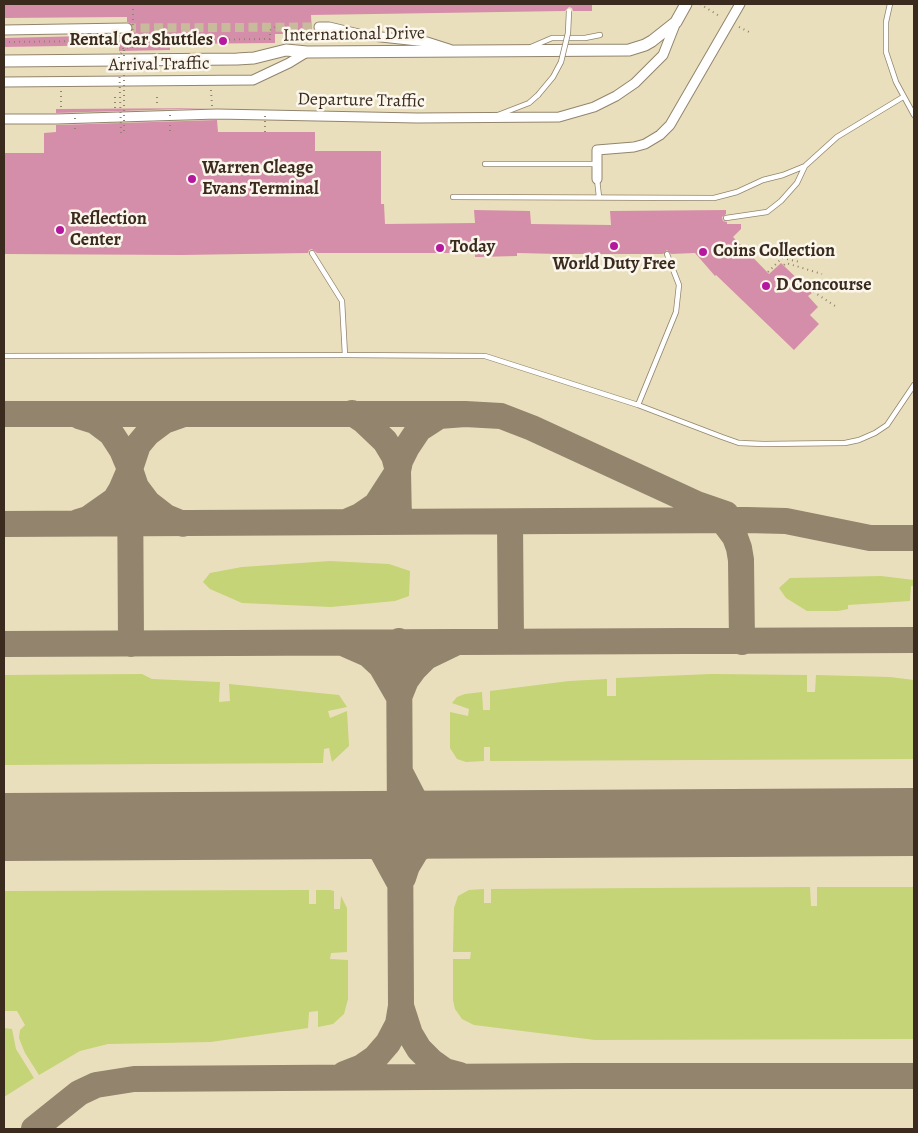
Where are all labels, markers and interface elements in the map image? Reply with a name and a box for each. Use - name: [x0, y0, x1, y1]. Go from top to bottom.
- street label: International Drive: [283, 23, 425, 47]
- place label: Rental Car Shuttles: [69, 30, 213, 52]
- marker: Rental Car Shuttles: [217, 35, 229, 47]
- street label: Arrival Traffic: [108, 53, 210, 77]
- street label: Departure Traffic: [297, 89, 425, 113]
- place label: Warren Cleage Evans Terminal: [202, 158, 319, 200]
- marker: Warren Cleage Evans Terminal: [186, 173, 198, 185]
- place label: Reflection Center: [70, 209, 147, 252]
- marker: Reflection Center: [54, 224, 66, 236]
- place label: Today: [450, 237, 495, 259]
- marker: World Duty Free: [608, 240, 620, 252]
- place label: Coins Collection: [713, 241, 835, 263]
- marker: Today: [434, 242, 446, 254]
- marker: Coins Collection: [697, 246, 709, 258]
- place label: World Duty Free: [553, 254, 675, 276]
- place label: D Concourse: [776, 275, 871, 297]
- marker: D Concourse: [760, 280, 772, 292]

